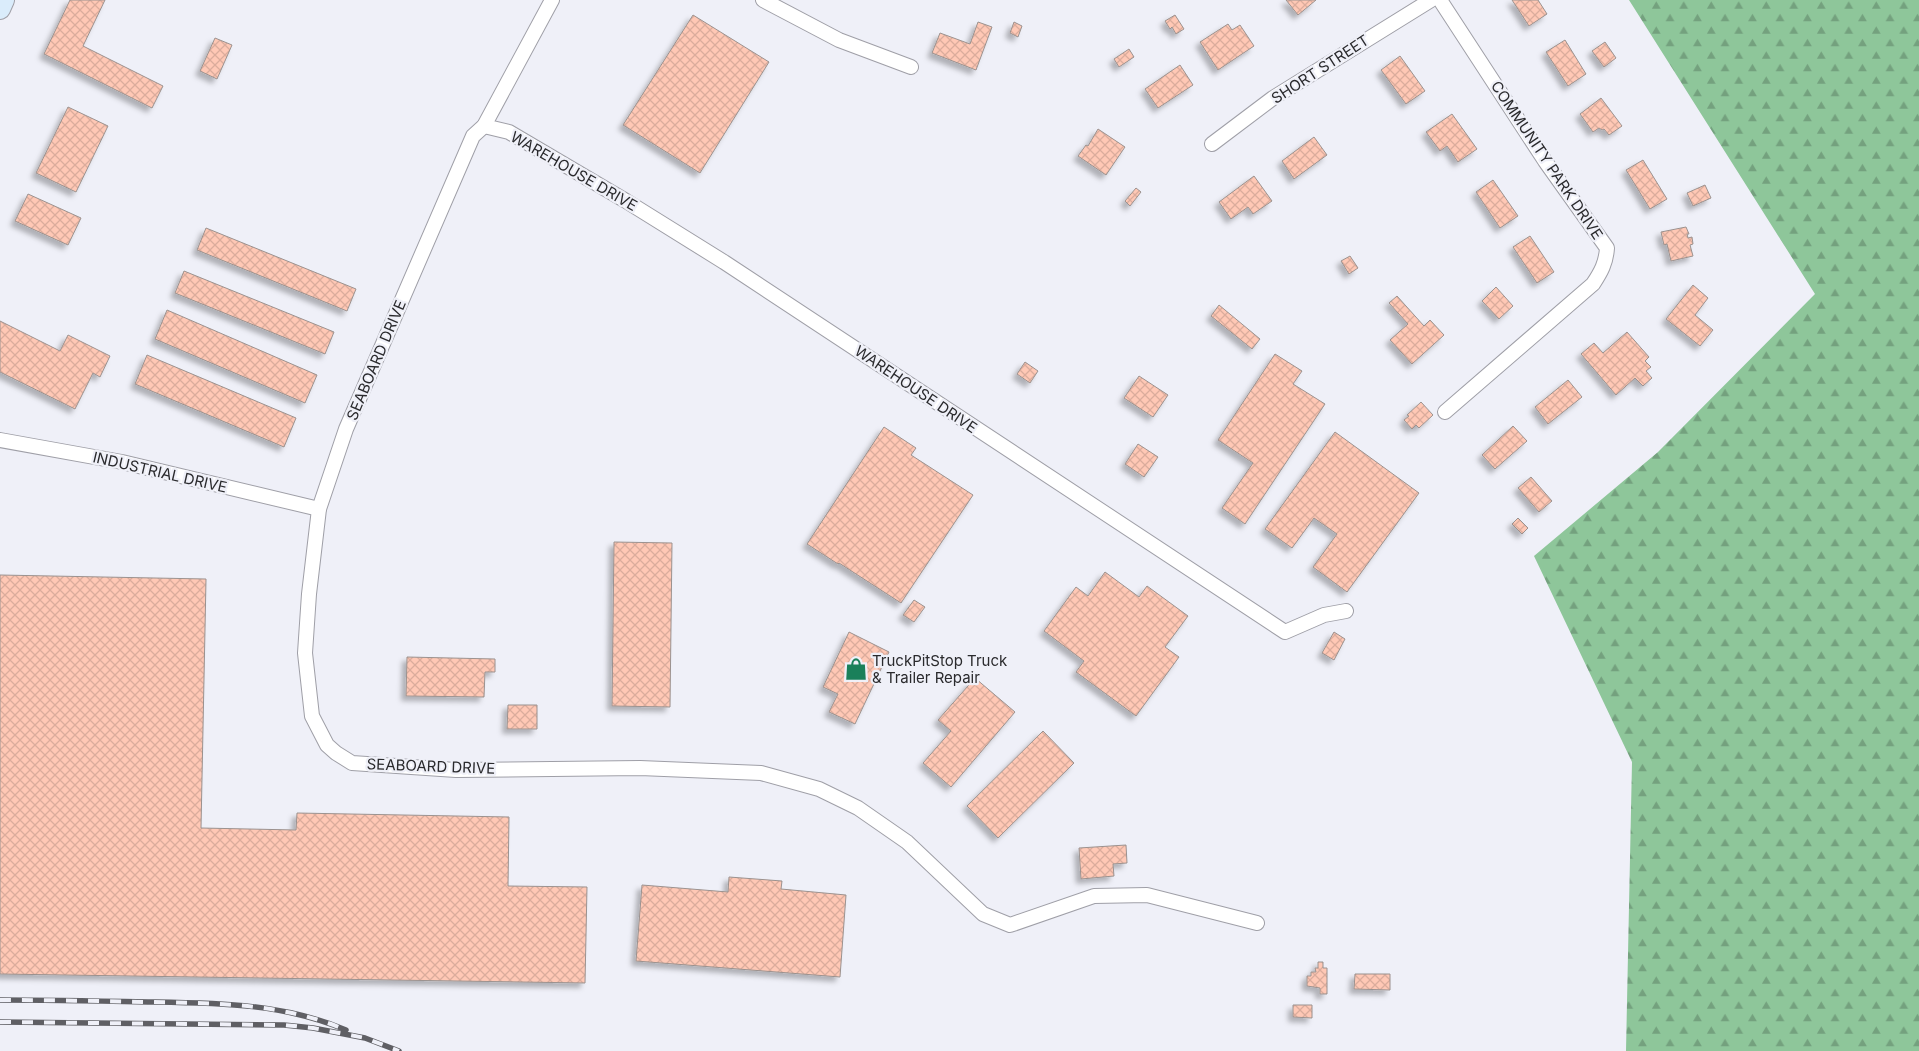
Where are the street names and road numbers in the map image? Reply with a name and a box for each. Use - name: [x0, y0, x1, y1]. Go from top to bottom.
- street label: SHORT STREET: [1268, 30, 1372, 108]
- street label: COMMUNITY PARK DRIVE: [1487, 77, 1607, 243]
- street label: WAREHOUSE DRIVE: [507, 127, 641, 215]
- street label: SEABOARD DRIVE: [342, 297, 410, 423]
- street label: WAREHOUSE DRIVE: [851, 341, 981, 437]
- street label: INDUSTRIAL DRIVE: [91, 447, 229, 497]
- street label: SEABOARD DRIVE: [366, 754, 496, 778]

